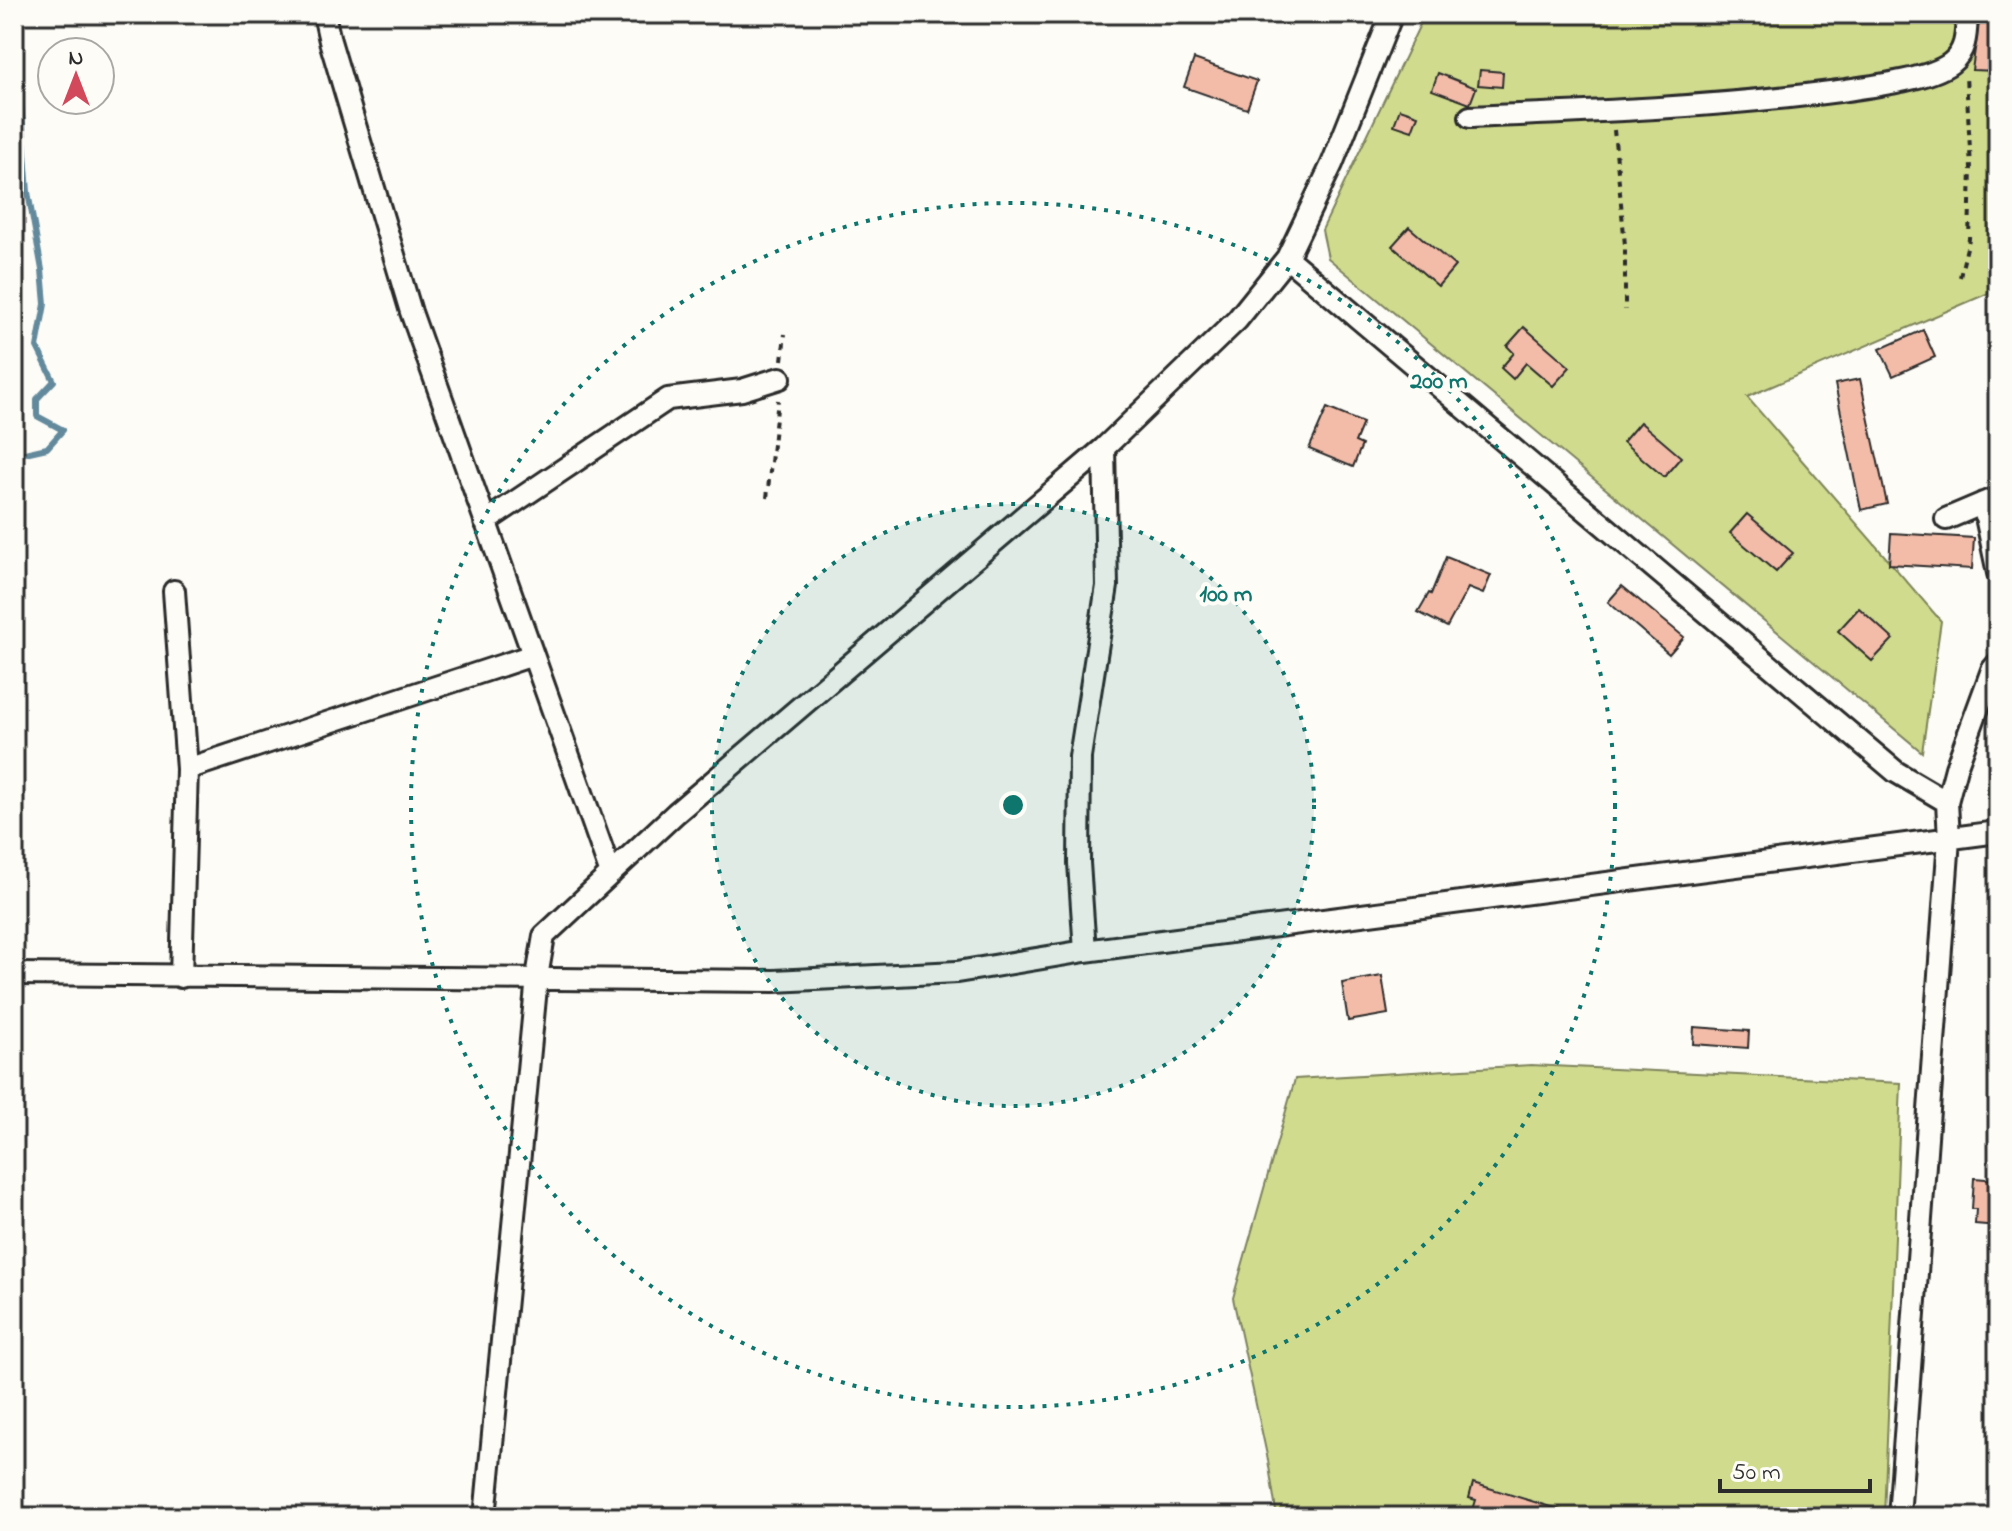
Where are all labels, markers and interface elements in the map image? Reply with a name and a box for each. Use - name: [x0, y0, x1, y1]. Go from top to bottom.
- north arrow: [36, 36, 116, 116]
- text: N: [69, 43, 83, 75]
- text: 200 m: [1409, 365, 1468, 400]
- text: 100 m: [1200, 578, 1253, 613]
- centre of rings: [999, 791, 1027, 819]
- scale bar: [1720, 1443, 1870, 1493]
- text: 50 m: [1732, 1456, 1781, 1491]

